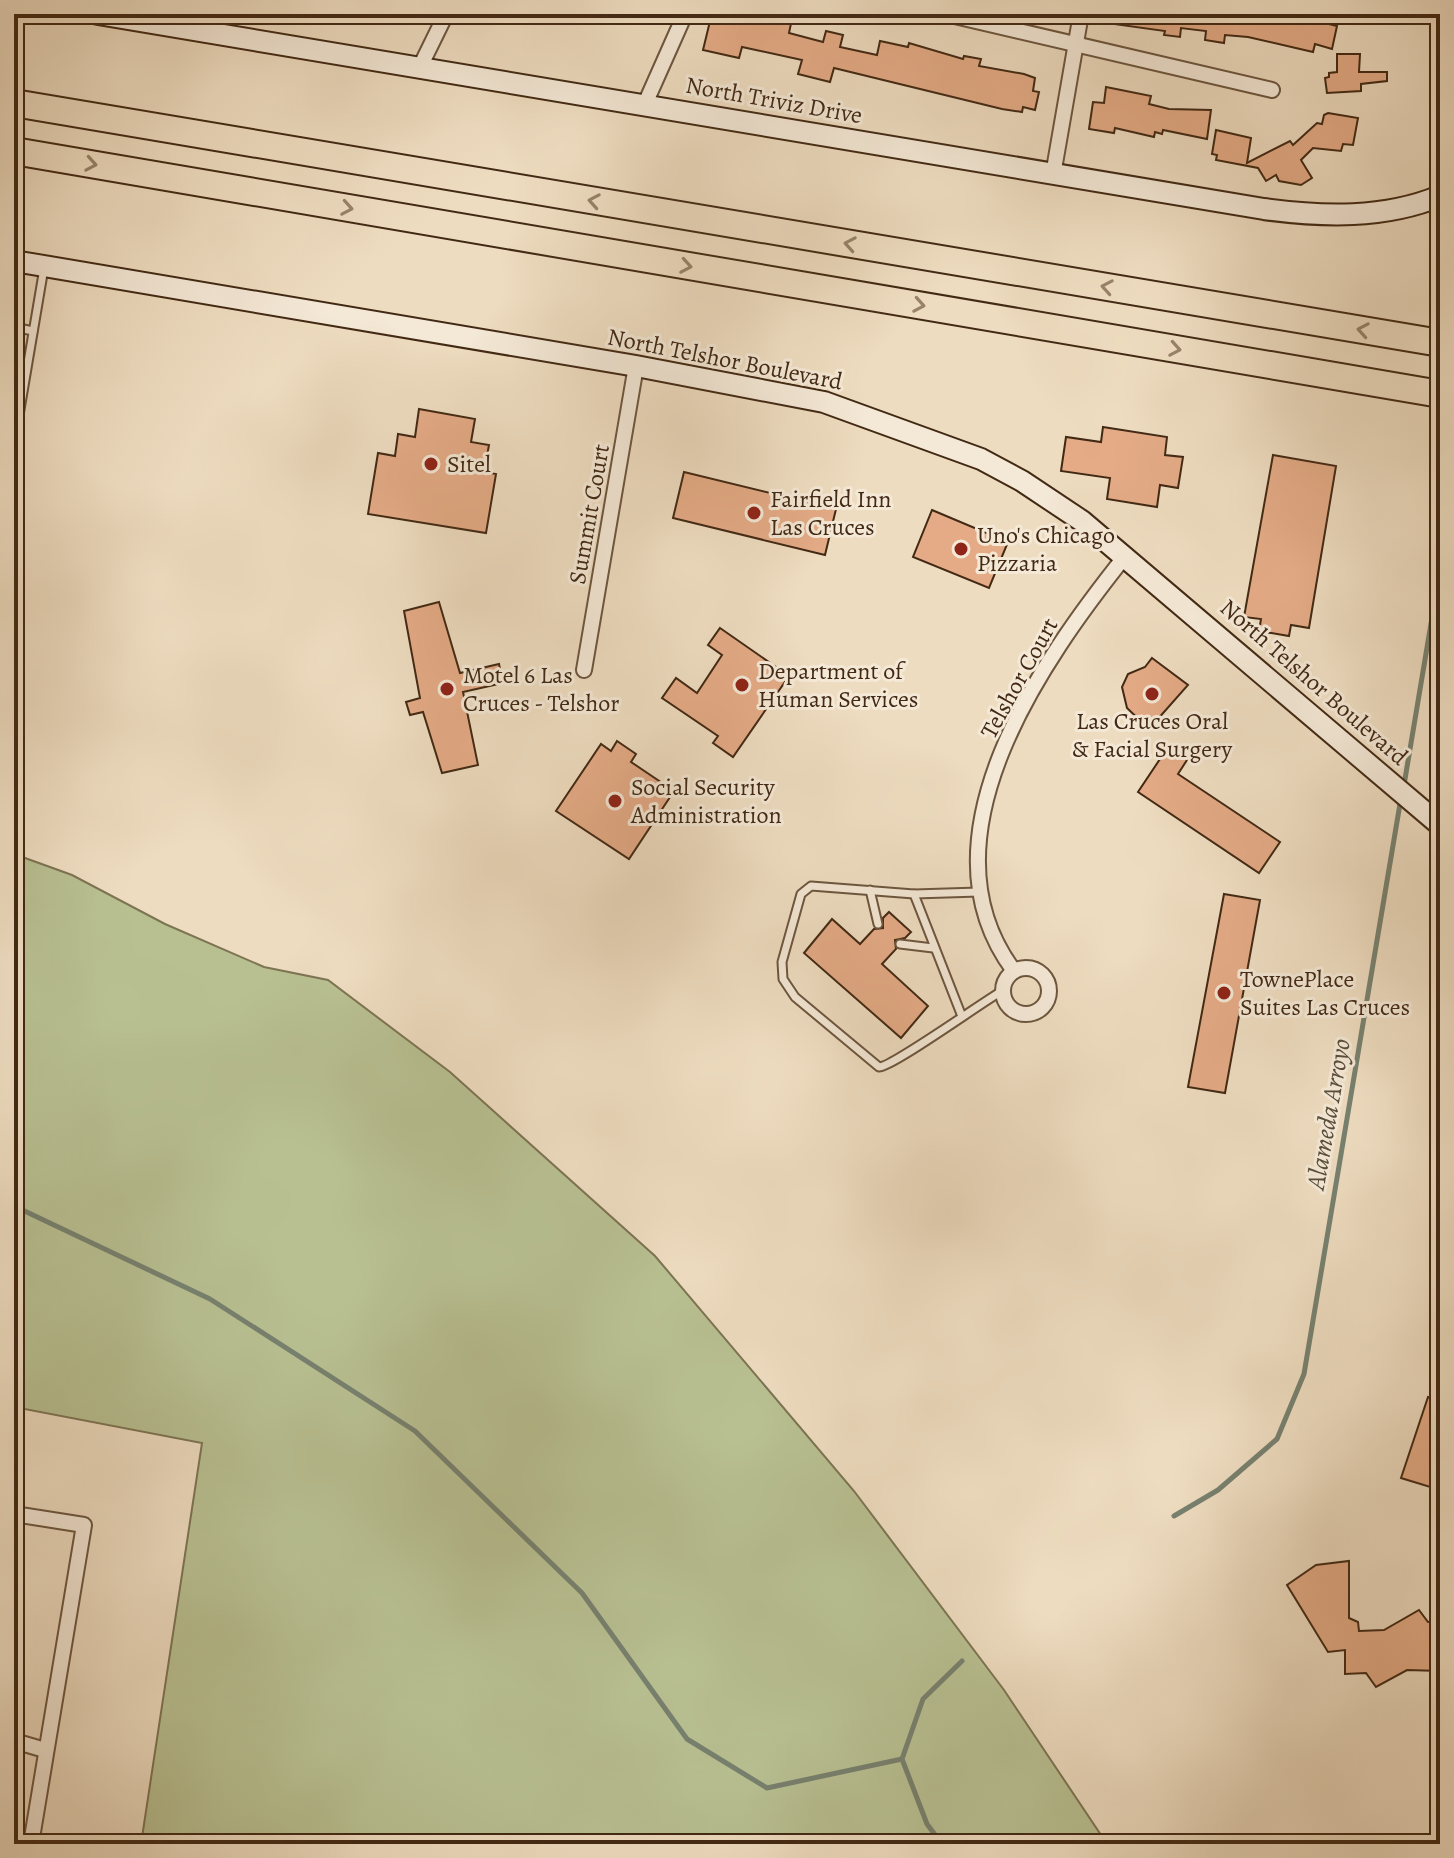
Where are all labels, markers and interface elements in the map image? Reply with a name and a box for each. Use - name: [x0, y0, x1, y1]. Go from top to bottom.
- street label: North Triviz Drive: [683, 69, 865, 131]
- one-way arrow: [84, 155, 98, 172]
- one-way arrow: [587, 193, 601, 210]
- one-way arrow: [340, 199, 354, 216]
- one-way arrow: [844, 236, 857, 253]
- one-way arrow: [679, 256, 693, 273]
- one-way arrow: [1100, 279, 1114, 296]
- one-way arrow: [912, 296, 926, 313]
- street label: North Telshor Boulevard: [605, 320, 845, 398]
- one-way arrow: [1356, 323, 1370, 340]
- one-way arrow: [1169, 340, 1182, 357]
- street label: Summit Court: [561, 441, 617, 587]
- place label: Sitel: [447, 448, 491, 480]
- marker: Sitel: [422, 455, 440, 473]
- place label: Fairfield Inn Las Cruces: [770, 483, 891, 543]
- marker: Fairfield Inn Las Cruces: [745, 504, 763, 522]
- place label: Uno's Chicago Pizzaria: [977, 519, 1115, 579]
- marker: Uno's Chicago Pizzaria: [952, 540, 970, 558]
- street label: North Telshor Boulevard: [1213, 592, 1415, 773]
- street label: Telshor Court: [973, 612, 1065, 744]
- place label: Department of Human Services: [758, 655, 918, 715]
- place label: Motel 6 Las Cruces - Telshor: [463, 659, 619, 719]
- marker: Department of Human Services: [733, 676, 751, 694]
- marker: Motel 6 Las Cruces - Telshor: [438, 680, 456, 698]
- marker: Las Cruces Oral & Facial Surgery: [1143, 685, 1161, 703]
- place label: Las Cruces Oral & Facial Surgery: [1072, 705, 1233, 765]
- place label: Social Security Administration: [630, 771, 782, 831]
- marker: Social Security Administration: [606, 792, 624, 810]
- place label: TownePlace Suites Las Cruces: [1240, 963, 1410, 1023]
- marker: TownePlace Suites Las Cruces: [1215, 984, 1233, 1002]
- water label: Alameda Arroyo: [1298, 1036, 1359, 1194]

